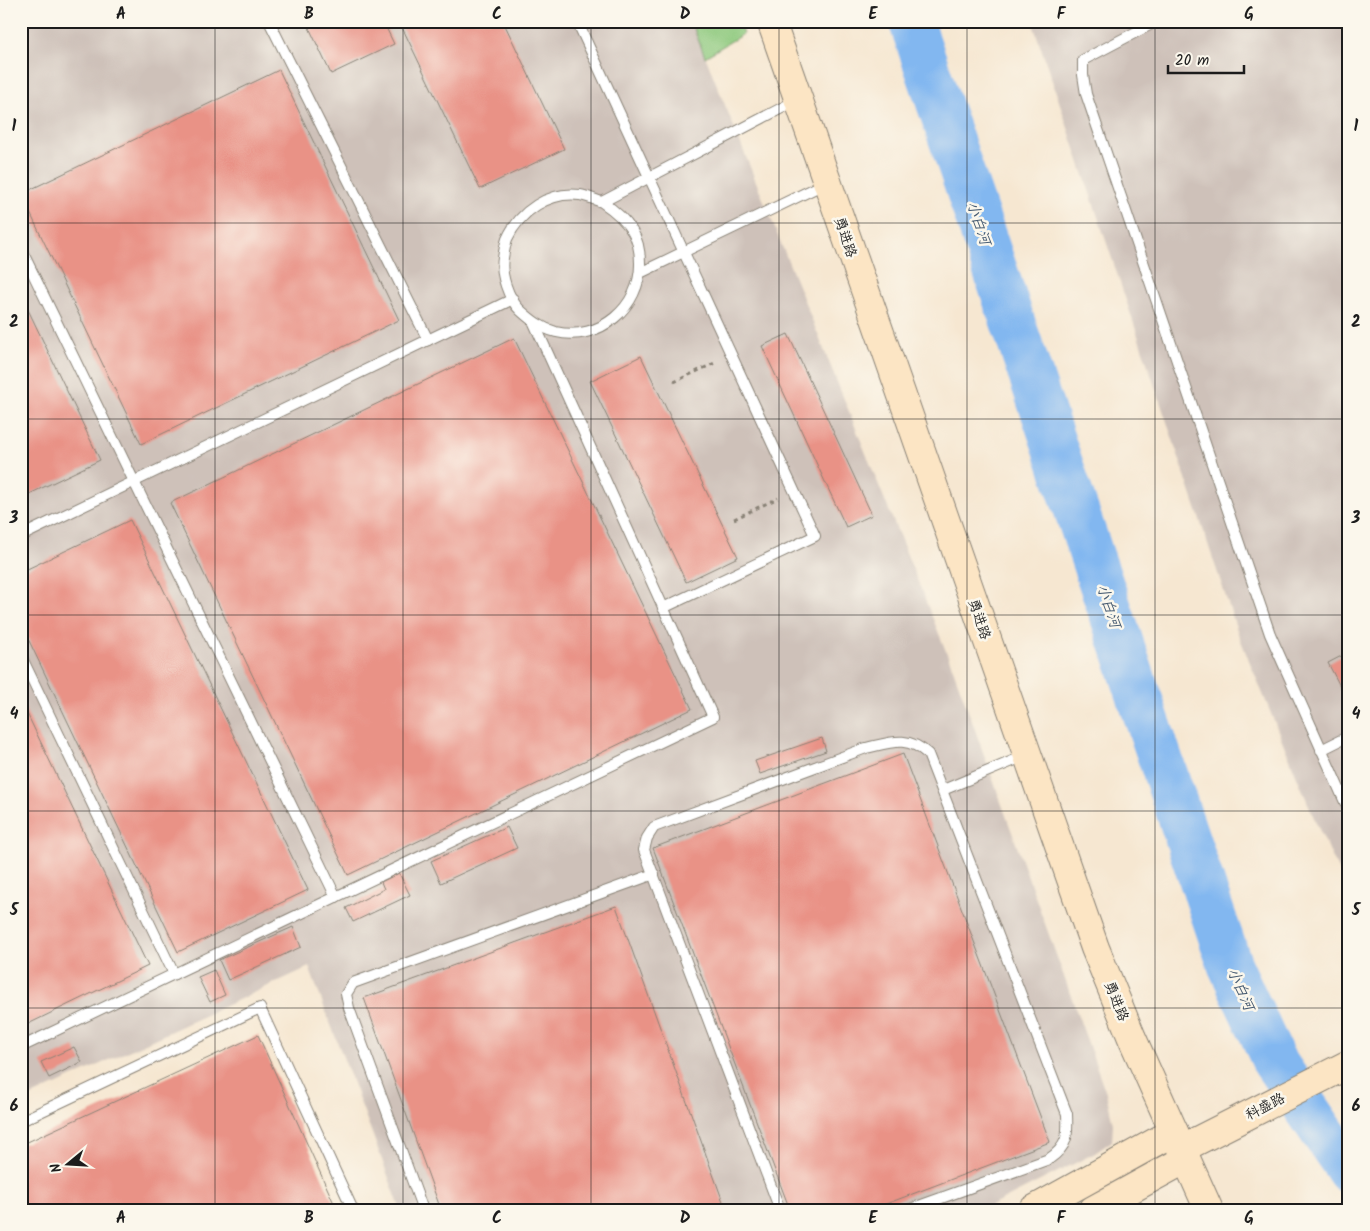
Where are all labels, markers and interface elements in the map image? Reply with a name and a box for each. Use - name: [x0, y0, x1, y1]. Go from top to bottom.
- text: A: [116, 2, 126, 27]
- text: B: [304, 2, 314, 27]
- text: C: [492, 2, 502, 27]
- text: D: [680, 2, 691, 27]
- text: E: [869, 2, 879, 27]
- text: F: [1057, 2, 1067, 27]
- text: G: [1244, 2, 1254, 27]
- scale bar: [1168, 42, 1244, 74]
- text: 20 m: [1175, 49, 1209, 73]
- text: 1: [12, 114, 17, 139]
- text: 1: [1354, 114, 1359, 139]
- water label: 小白河: [959, 198, 998, 251]
- street label: 勇进路: [828, 214, 862, 261]
- text: 2: [9, 310, 19, 335]
- text: 2: [1351, 310, 1361, 335]
- text: 3: [9, 506, 19, 531]
- text: 3: [1351, 506, 1361, 531]
- water label: 小白河: [1089, 581, 1128, 634]
- street label: 勇进路: [962, 596, 996, 643]
- text: 4: [10, 702, 19, 727]
- text: 4: [1352, 702, 1361, 727]
- text: 5: [9, 898, 20, 923]
- text: 5: [1351, 898, 1362, 923]
- water label: 小白河: [1220, 964, 1261, 1018]
- street label: 勇进路: [1098, 978, 1134, 1025]
- street label: 科盛路: [1242, 1088, 1289, 1126]
- text: 6: [10, 1094, 19, 1119]
- text: 6: [1352, 1094, 1361, 1119]
- north arrow: [42, 1138, 92, 1188]
- text: N: [45, 1160, 68, 1175]
- text: A: [116, 1206, 126, 1231]
- text: B: [304, 1206, 314, 1231]
- text: C: [492, 1206, 502, 1231]
- text: D: [680, 1206, 691, 1231]
- text: E: [869, 1206, 879, 1231]
- text: F: [1057, 1206, 1067, 1231]
- text: G: [1244, 1206, 1254, 1231]

